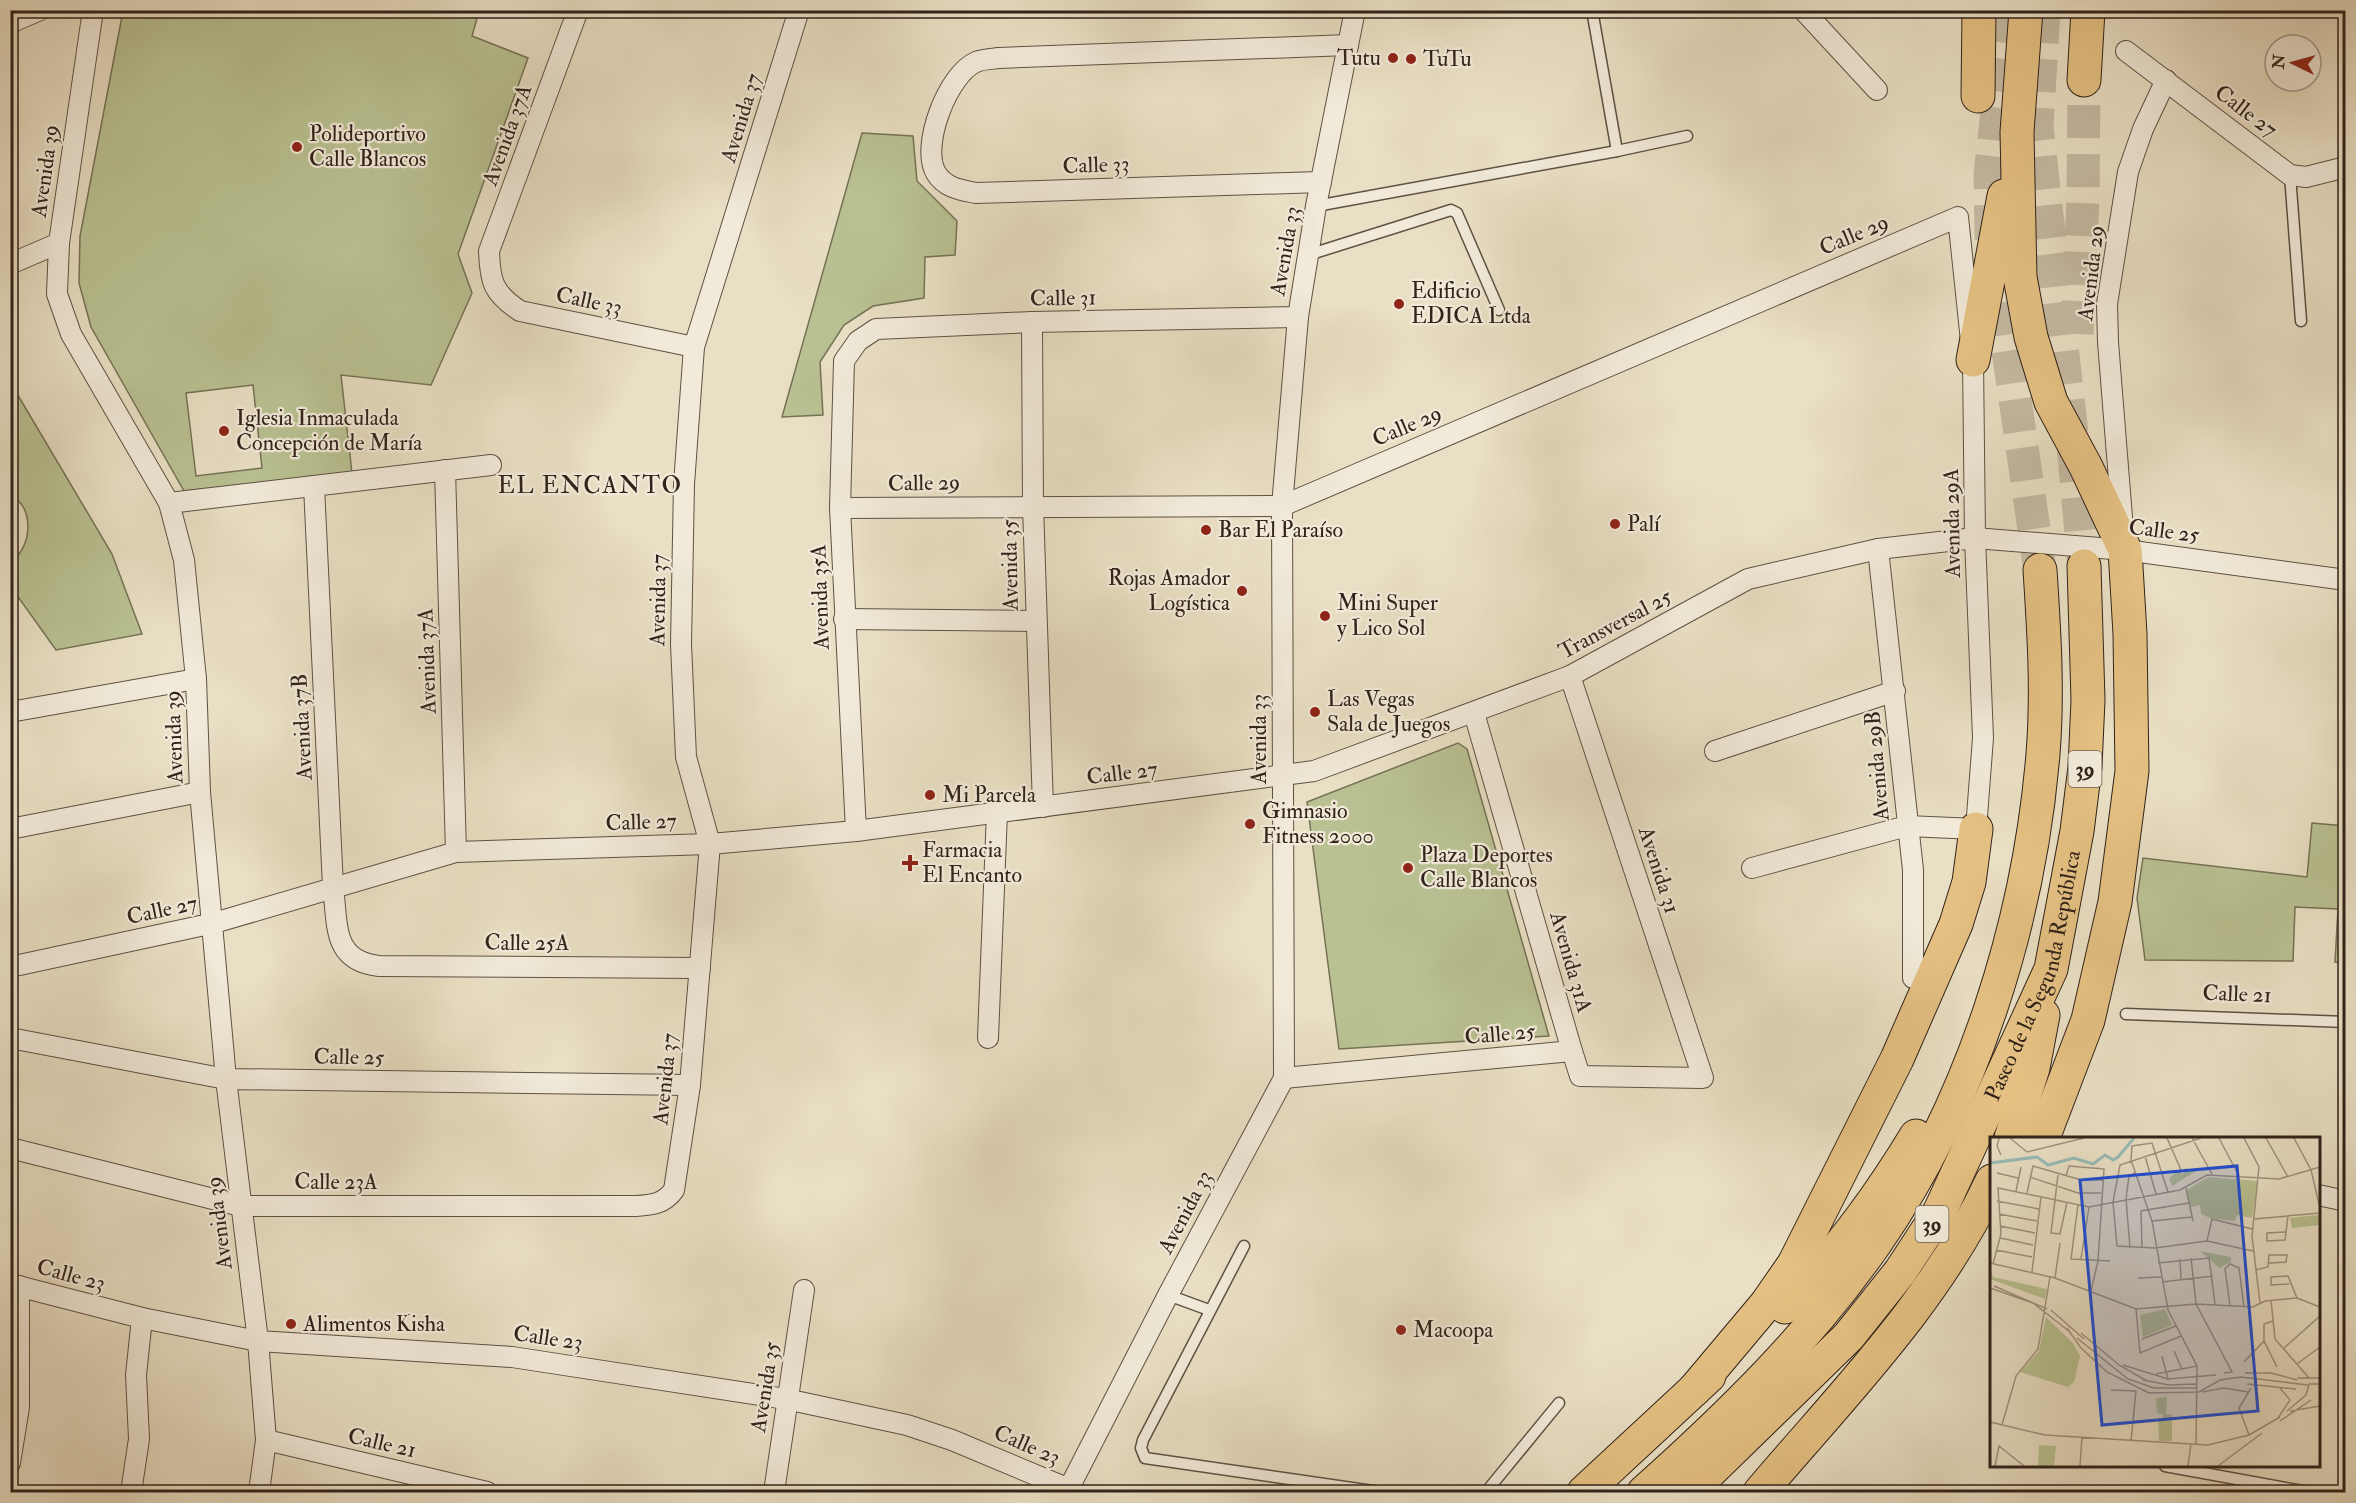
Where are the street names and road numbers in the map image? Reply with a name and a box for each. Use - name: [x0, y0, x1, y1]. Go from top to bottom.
- street label: Avenida 37: [714, 70, 768, 167]
- street label: Calle 27: [2209, 78, 2283, 144]
- street label: Avenida 37A: [475, 80, 538, 191]
- street label: Avenida 39: [25, 123, 65, 220]
- street label: Calle 33: [1062, 150, 1130, 180]
- street label: Avenida 33: [1263, 204, 1307, 299]
- street label: Calle 29: [1815, 208, 1893, 262]
- street label: Avenida 29: [2071, 224, 2111, 323]
- street label: Calle 33: [553, 280, 625, 322]
- street label: Calle 31: [1030, 283, 1096, 313]
- street label: Calle 29: [1368, 399, 1446, 453]
- street label: Calle 29: [888, 468, 960, 498]
- street label: Avenida 29A: [1937, 468, 1967, 579]
- street label: Calle 25: [2127, 513, 2201, 549]
- street label: Avenida 35: [995, 519, 1025, 612]
- street label: Avenida 35A: [804, 544, 836, 651]
- street label: Avenida 37: [643, 554, 673, 647]
- street label: Transversal 25: [1554, 582, 1677, 666]
- street label: Avenida 37A: [411, 608, 443, 715]
- street label: Avenida 37B: [285, 673, 319, 782]
- street label: Avenida 39: [158, 690, 190, 785]
- street label: Avenida 33: [1245, 694, 1273, 785]
- street label: Avenida 29B: [1858, 710, 1896, 823]
- road number: 39: [2068, 751, 2102, 787]
- street label: Calle 27: [1085, 755, 1159, 791]
- street label: Calle 27: [605, 807, 677, 837]
- street label: Avenida 31: [1631, 822, 1686, 917]
- street label: Paseo de la Segunda República: [1978, 847, 2087, 1105]
- street label: Calle 27: [124, 889, 200, 931]
- street label: Avenida 31A: [1543, 907, 1599, 1016]
- street label: Calle 25A: [485, 929, 569, 957]
- street label: Calle 21: [2202, 979, 2272, 1009]
- street label: Calle 25: [1463, 1017, 1537, 1051]
- street label: Avenida 37: [646, 1032, 684, 1127]
- street label: Calle 25: [313, 1042, 385, 1072]
- street label: Avenida 33: [1151, 1166, 1219, 1259]
- street label: Calle 23A: [294, 1168, 378, 1196]
- street label: Avenida 39: [199, 1175, 239, 1272]
- road number: 39: [1916, 1206, 1948, 1242]
- street label: Calle 23: [34, 1252, 108, 1298]
- street label: Calle 23: [512, 1319, 584, 1357]
- street label: Avenida 35: [744, 1339, 786, 1435]
- street label: Calle 23: [989, 1418, 1065, 1472]
- street label: Calle 21: [345, 1422, 419, 1464]

